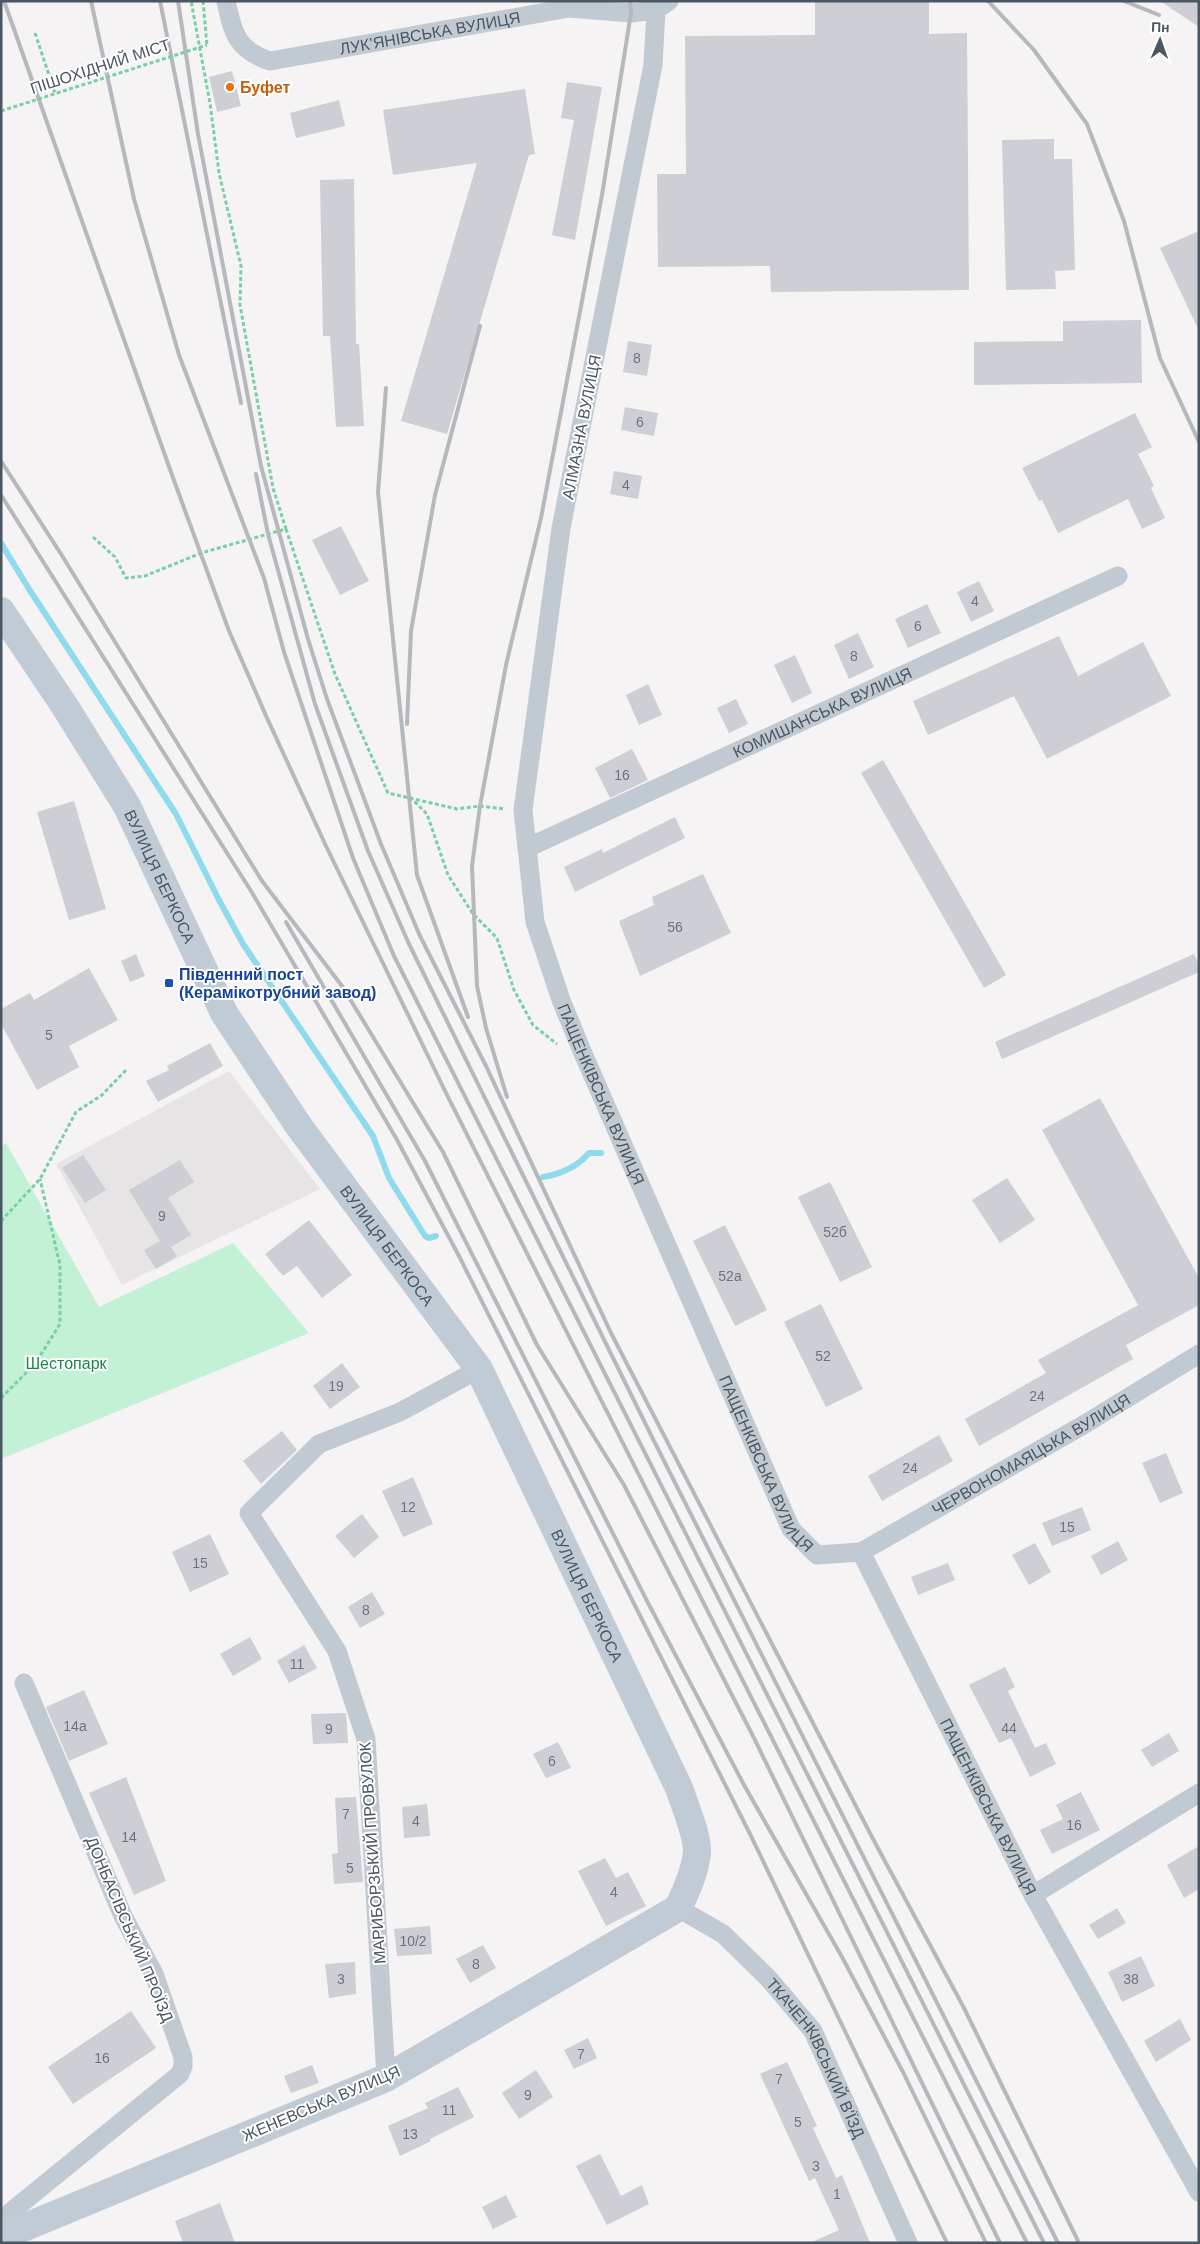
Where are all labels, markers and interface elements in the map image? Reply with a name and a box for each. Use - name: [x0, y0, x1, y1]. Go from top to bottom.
- street label: ЛУК’ЯНІВСЬКА ВУЛИЦЯ: [338, 9, 522, 57]
- north arrow: [1135, 15, 1185, 65]
- text: Пн: [1151, 19, 1170, 35]
- street label: ПІШОХІДНИЙ МІСТ: [28, 35, 172, 97]
- place label: Буфет: [240, 79, 290, 96]
- marker: Буфет: [224, 81, 236, 93]
- house number: 8: [633, 350, 641, 366]
- street label: АЛМАЗНА ВУЛИЦЯ: [559, 353, 604, 501]
- house number: 6: [636, 414, 644, 430]
- house number: 4: [622, 477, 630, 493]
- house number: 4: [971, 593, 979, 609]
- house number: 6: [914, 618, 922, 634]
- house number: 8: [850, 648, 858, 664]
- street label: КОМИШАНСЬКА ВУЛИЦЯ: [730, 664, 915, 761]
- house number: 16: [614, 767, 630, 783]
- street label: ВУЛИЦЯ БЕРКОСА: [121, 807, 198, 946]
- house number: 56: [667, 919, 683, 935]
- place label: Південний пост (Керамікотрубний завод): [179, 966, 376, 1001]
- marker: Південний пост (Керамікотрубний завод): [163, 977, 175, 989]
- street label: ПАЩЕНКІВСЬКА ВУЛИЦЯ: [555, 1002, 647, 1187]
- house number: 5: [45, 1027, 53, 1043]
- street label: ВУЛИЦЯ БЕРКОСА: [337, 1182, 437, 1309]
- house number: 9: [158, 1208, 166, 1224]
- house number: 52б: [823, 1224, 847, 1240]
- house number: 52а: [718, 1268, 742, 1284]
- house number: 52: [815, 1348, 831, 1364]
- park label: Шестопарк: [25, 1355, 108, 1372]
- street label: ПАЩЕНКІВСЬКА ВУЛИЦЯ: [716, 1373, 817, 1555]
- house number: 19: [328, 1378, 344, 1394]
- house number: 24: [1029, 1388, 1045, 1404]
- street label: ЧЕРВОНОМАЯЦЬКА ВУЛИЦЯ: [929, 1390, 1133, 1519]
- house number: 24: [902, 1460, 918, 1476]
- house number: 12: [400, 1499, 416, 1515]
- house number: 15: [1059, 1519, 1075, 1535]
- street label: ВУЛИЦЯ БЕРКОСА: [548, 1527, 626, 1665]
- house number: 15: [192, 1555, 208, 1571]
- house number: 8: [362, 1602, 370, 1618]
- house number: 11: [290, 1656, 304, 1672]
- street label: ПАЩЕНКІВСЬКА ВУЛИЦЯ: [937, 1716, 1039, 1898]
- house number: 14а: [63, 1718, 87, 1734]
- house number: 44: [1001, 1720, 1017, 1736]
- house number: 9: [325, 1721, 333, 1737]
- street label: МАРИБОРЗЬКИЙ ПРОВУЛОК: [355, 1741, 389, 1965]
- house number: 6: [548, 1753, 556, 1769]
- house number: 7: [342, 1806, 350, 1822]
- house number: 4: [412, 1813, 420, 1829]
- house number: 16: [1066, 1817, 1082, 1833]
- house number: 14: [121, 1829, 137, 1845]
- street label: ДОНБАСІВСЬКИЙ ПРОЇЗД: [83, 1834, 177, 2024]
- house number: 5: [346, 1860, 354, 1876]
- house number: 4: [610, 1884, 618, 1900]
- house number: 10/2: [399, 1933, 427, 1949]
- house number: 8: [472, 1956, 480, 1972]
- house number: 3: [337, 1971, 345, 1987]
- house number: 38: [1123, 1971, 1139, 1987]
- street label: ТКАЧЕНКІВСЬКИЙ В'ЇЗД: [763, 1975, 868, 2141]
- house number: 7: [577, 2046, 585, 2062]
- house number: 16: [94, 2050, 110, 2066]
- street label: ЖЕНЕВСЬКА ВУЛИЦЯ: [240, 2063, 403, 2144]
- house number: 7: [775, 2071, 783, 2087]
- house number: 9: [524, 2087, 532, 2103]
- house number: 11: [442, 2102, 456, 2118]
- house number: 5: [794, 2114, 802, 2130]
- house number: 13: [402, 2126, 418, 2142]
- house number: 3: [812, 2158, 820, 2174]
- house number: 1: [833, 2186, 841, 2202]

